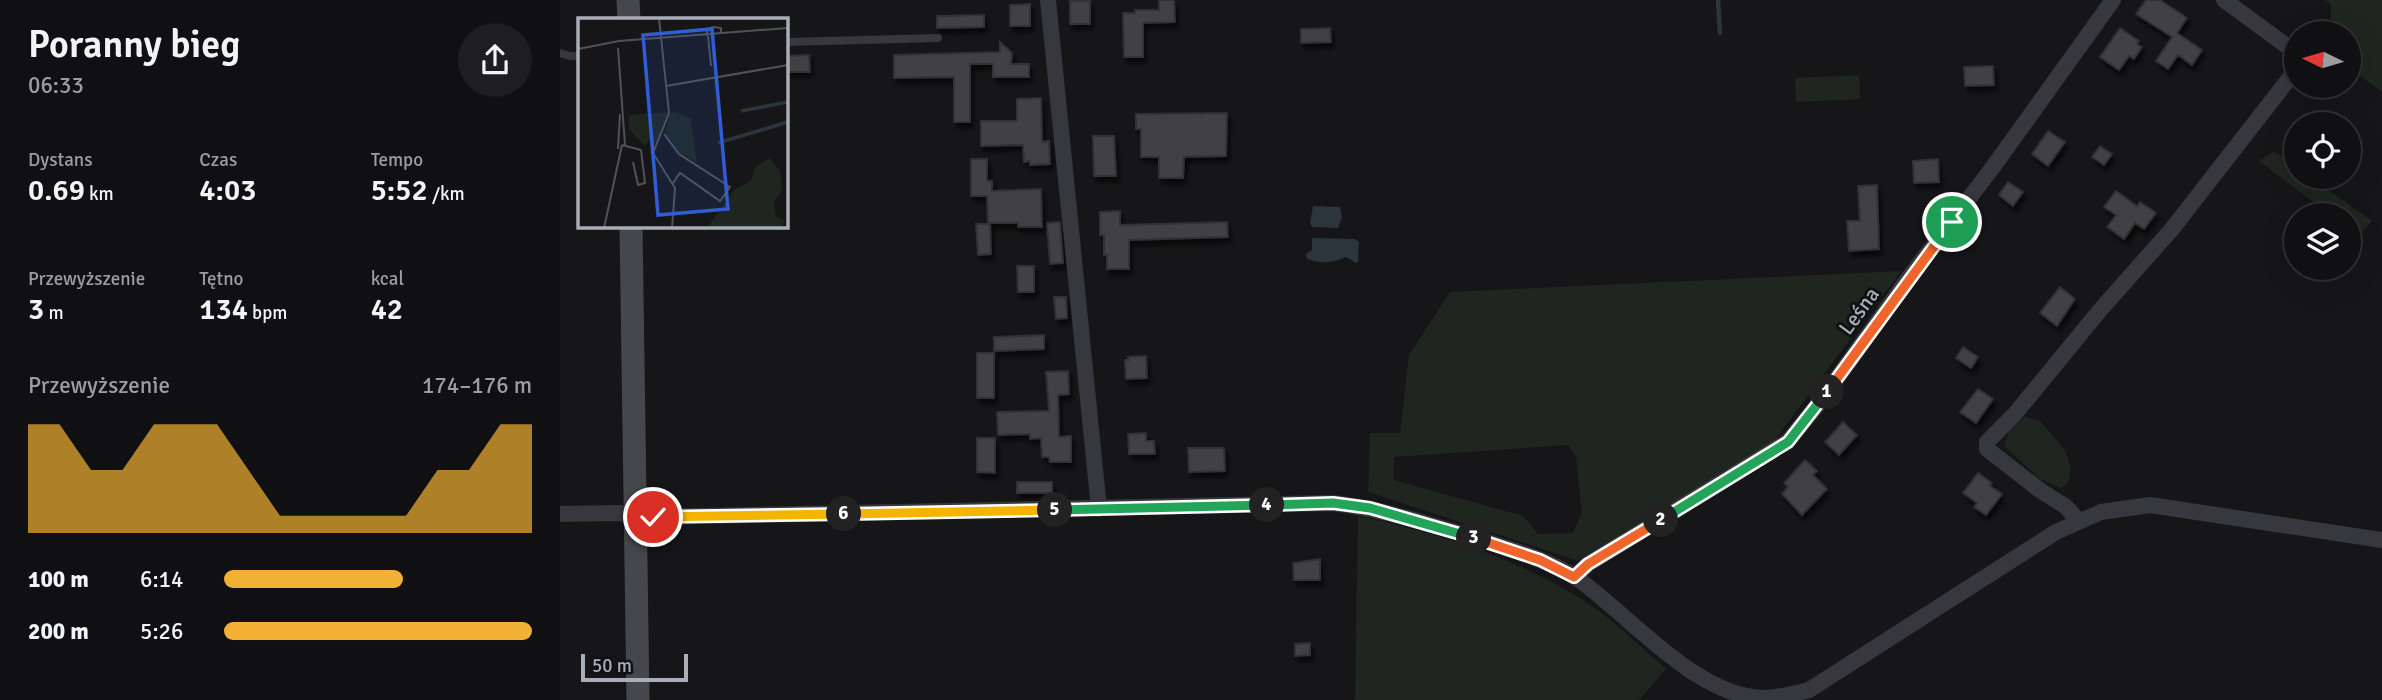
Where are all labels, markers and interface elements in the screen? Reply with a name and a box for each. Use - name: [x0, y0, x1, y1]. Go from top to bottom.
- inset map: [578, 18, 788, 228]
- text: Poranny bieg: [28, 21, 240, 68]
- north arrow: [2284, 21, 2361, 98]
- map controls: [2284, 21, 2361, 280]
- button: share: [458, 23, 532, 97]
- text: 06:33: [28, 71, 84, 100]
- button: locate: [2284, 112, 2361, 189]
- text: Dystans: [28, 148, 92, 172]
- text: Czas: [199, 148, 237, 172]
- text: Tempo: [371, 148, 423, 172]
- text: 0.69: [28, 172, 85, 209]
- text: 4:03: [199, 172, 256, 209]
- text: 5:52: [371, 172, 428, 209]
- text: km: [85, 182, 114, 206]
- text: /km: [428, 182, 465, 206]
- pin: [1922, 192, 1982, 252]
- icon: arrive: [1933, 203, 1971, 241]
- button: layers: [2284, 203, 2361, 280]
- text: Przewyższenie: [28, 267, 145, 291]
- text: Tętno: [199, 267, 244, 291]
- text: kcal: [371, 267, 404, 291]
- street label: Leśna: [1833, 282, 1885, 340]
- text: 3: [28, 291, 44, 328]
- text: 134: [199, 291, 248, 328]
- text: 42: [371, 291, 403, 328]
- text: m: [44, 301, 64, 325]
- text: bpm: [248, 301, 287, 325]
- text: Przewyższenie: [28, 371, 170, 400]
- text: 174–176 m: [422, 371, 532, 400]
- pin: 1: [1810, 374, 1844, 410]
- text: 1: [1821, 379, 1832, 403]
- pin: [623, 487, 683, 547]
- pin: 4: [1250, 488, 1284, 522]
- pin: 5: [1037, 492, 1072, 528]
- text: 4: [1261, 492, 1272, 516]
- pin: 6: [826, 496, 862, 532]
- text: 5: [1049, 497, 1060, 521]
- icon: check: [634, 498, 672, 536]
- text: 6: [838, 501, 849, 525]
- pin: 2: [1644, 503, 1678, 538]
- text: 2: [1655, 507, 1666, 531]
- pin: 3: [1457, 520, 1492, 556]
- text: 3: [1468, 525, 1479, 549]
- text: 100 m: [28, 565, 89, 594]
- text: 6:14: [140, 565, 183, 594]
- text: 200 m: [28, 617, 89, 646]
- text: 5:26: [140, 617, 183, 646]
- scale bar: [581, 651, 688, 683]
- text: 50 m: [592, 654, 632, 678]

